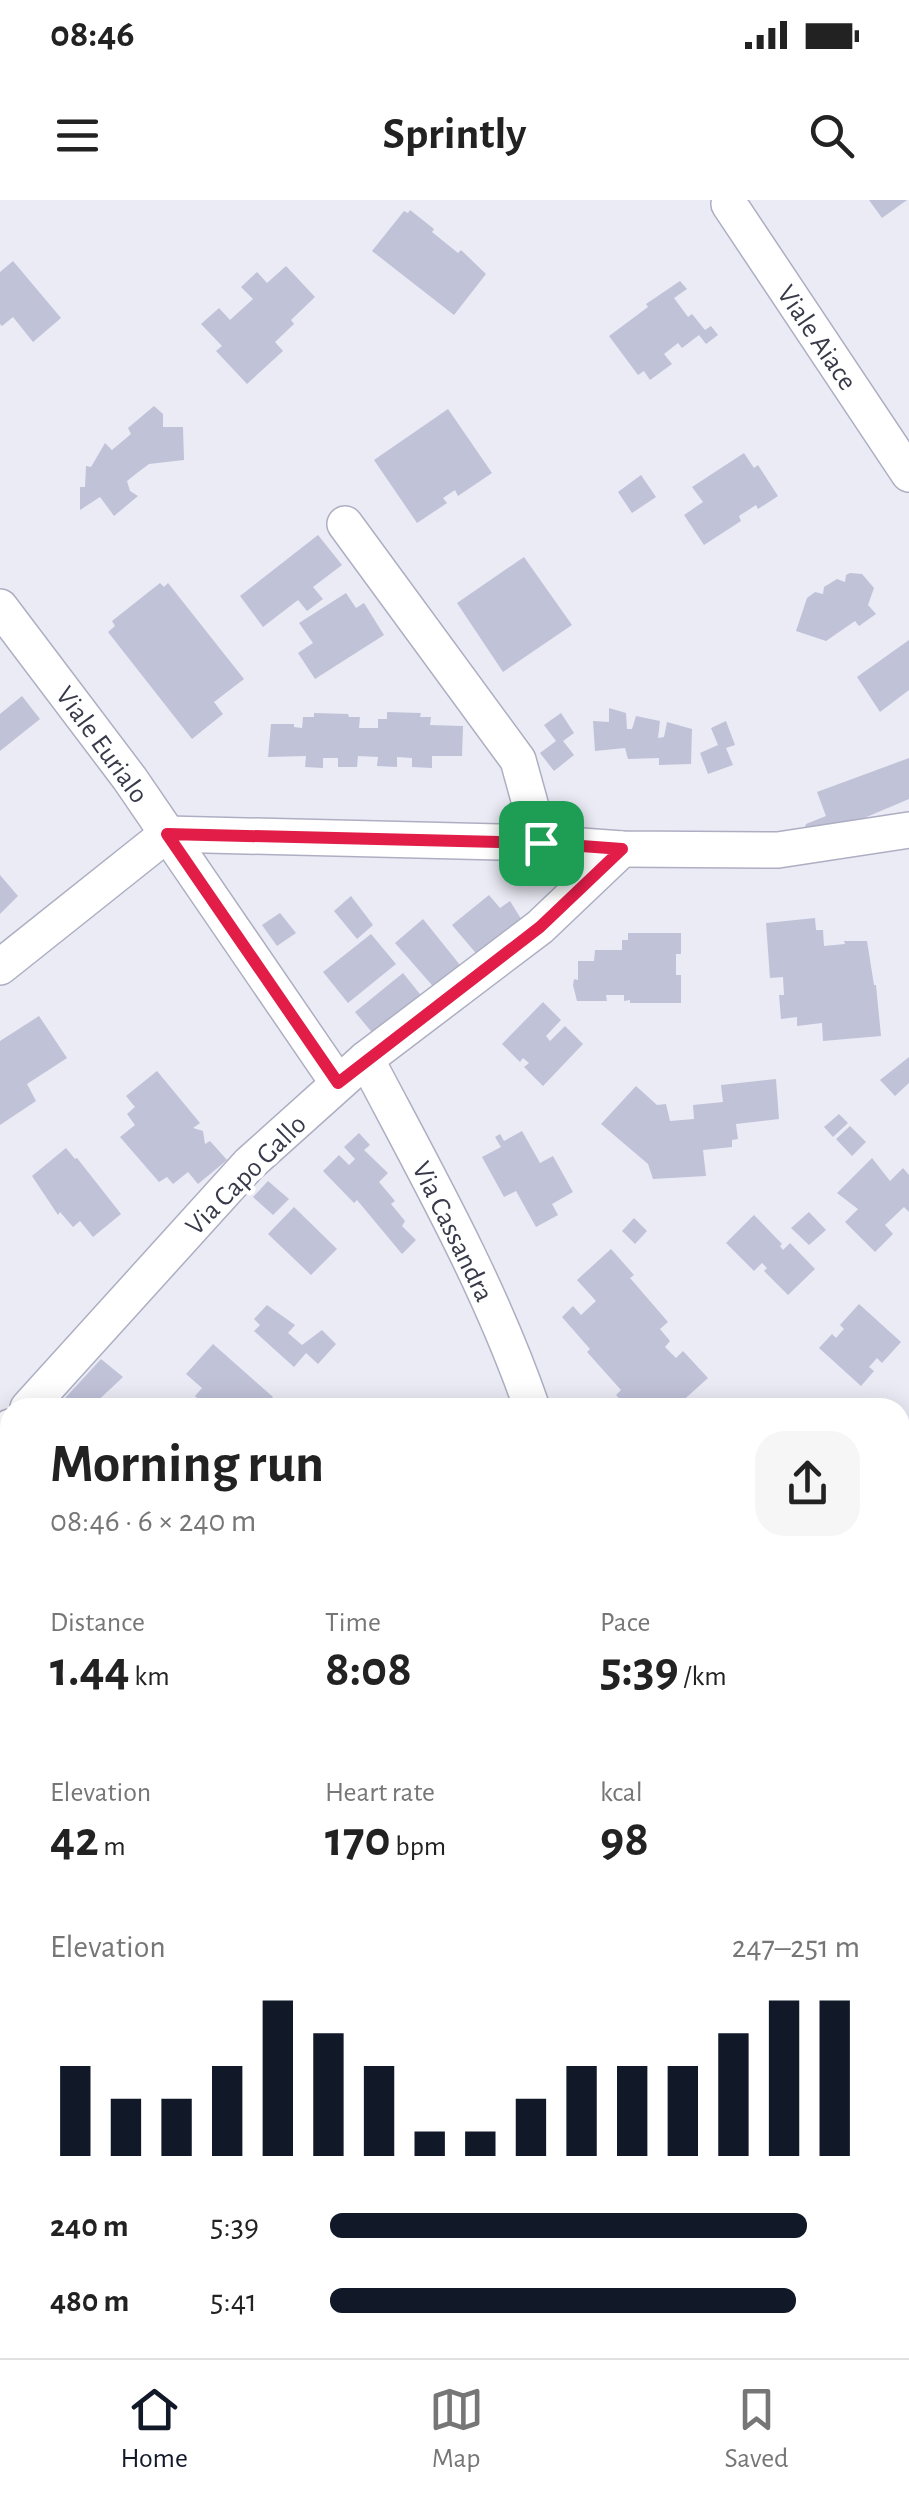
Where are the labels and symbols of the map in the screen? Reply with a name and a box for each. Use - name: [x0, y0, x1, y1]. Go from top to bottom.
- street label: Viale Aiace: [771, 281, 861, 395]
- street label: Viale Eurialo: [50, 682, 153, 809]
- pin: [499, 801, 584, 886]
- street label: Via Capo Gallo: [181, 1110, 312, 1241]
- street label: Via Cassandra: [406, 1158, 498, 1306]

